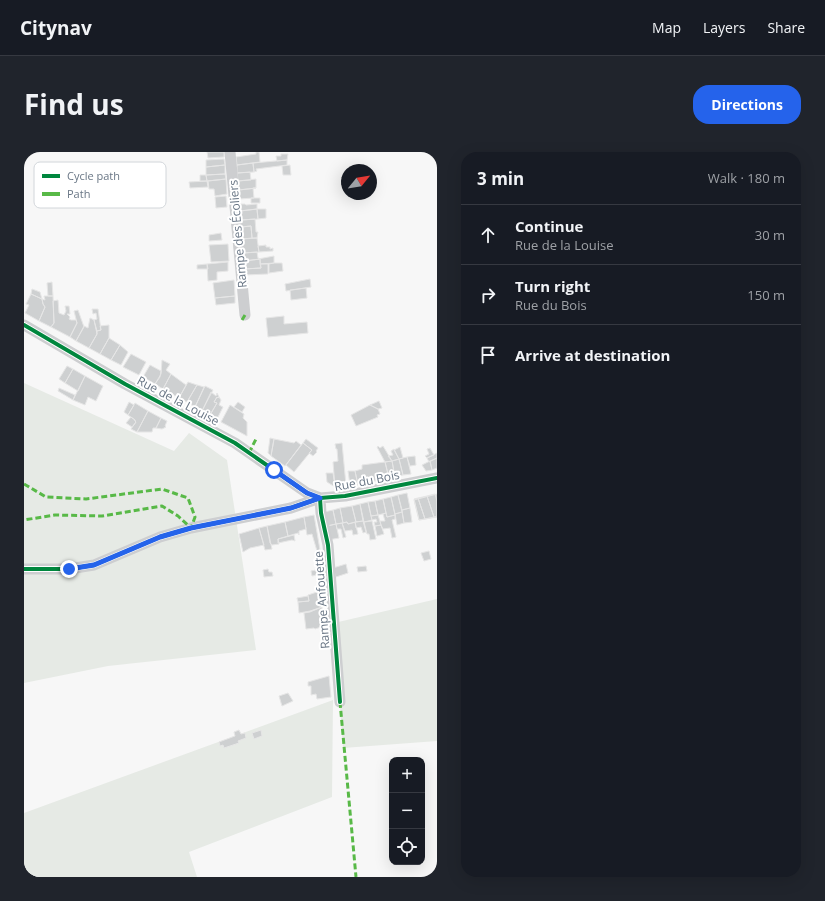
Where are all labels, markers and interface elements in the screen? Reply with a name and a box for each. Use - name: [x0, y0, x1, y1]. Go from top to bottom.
- text: Citynav: [20, 15, 92, 41]
- text: Map: [652, 18, 681, 37]
- text: Layers: [703, 18, 745, 37]
- text: Share: [767, 18, 805, 37]
- text: Find us: [24, 85, 124, 123]
- button: Directions: [693, 85, 801, 124]
- legend: [34, 162, 166, 208]
- north arrow: [341, 164, 377, 200]
- text: 3 min: [477, 167, 524, 190]
- text: Cycle path: [67, 168, 120, 183]
- text: Walk · 180 m: [708, 169, 785, 187]
- street label: Rampe des Écoliers: [224, 179, 251, 289]
- text: Path: [67, 186, 90, 201]
- text: Continue: [515, 216, 583, 236]
- icon: ahead: [477, 224, 499, 246]
- text: 30 m: [755, 226, 785, 244]
- text: Rue de la Louise: [515, 236, 614, 254]
- text: Turn right: [515, 276, 590, 296]
- icon: right: [477, 284, 499, 306]
- text: 150 m: [747, 286, 785, 304]
- text: Rue du Bois: [515, 296, 587, 314]
- icon: arrive: [477, 344, 499, 366]
- text: Arrive at destination: [515, 345, 670, 365]
- street label: Rue de la Louise: [134, 372, 223, 430]
- route start: [265, 461, 283, 479]
- street label: Rue du Bois: [333, 466, 401, 495]
- street label: Rampe Anfouette: [310, 550, 333, 650]
- route end: [60, 560, 78, 578]
- map controls: [389, 757, 425, 865]
- button: +: [389, 757, 425, 793]
- button: −: [389, 793, 425, 829]
- button: locate: [389, 829, 425, 865]

